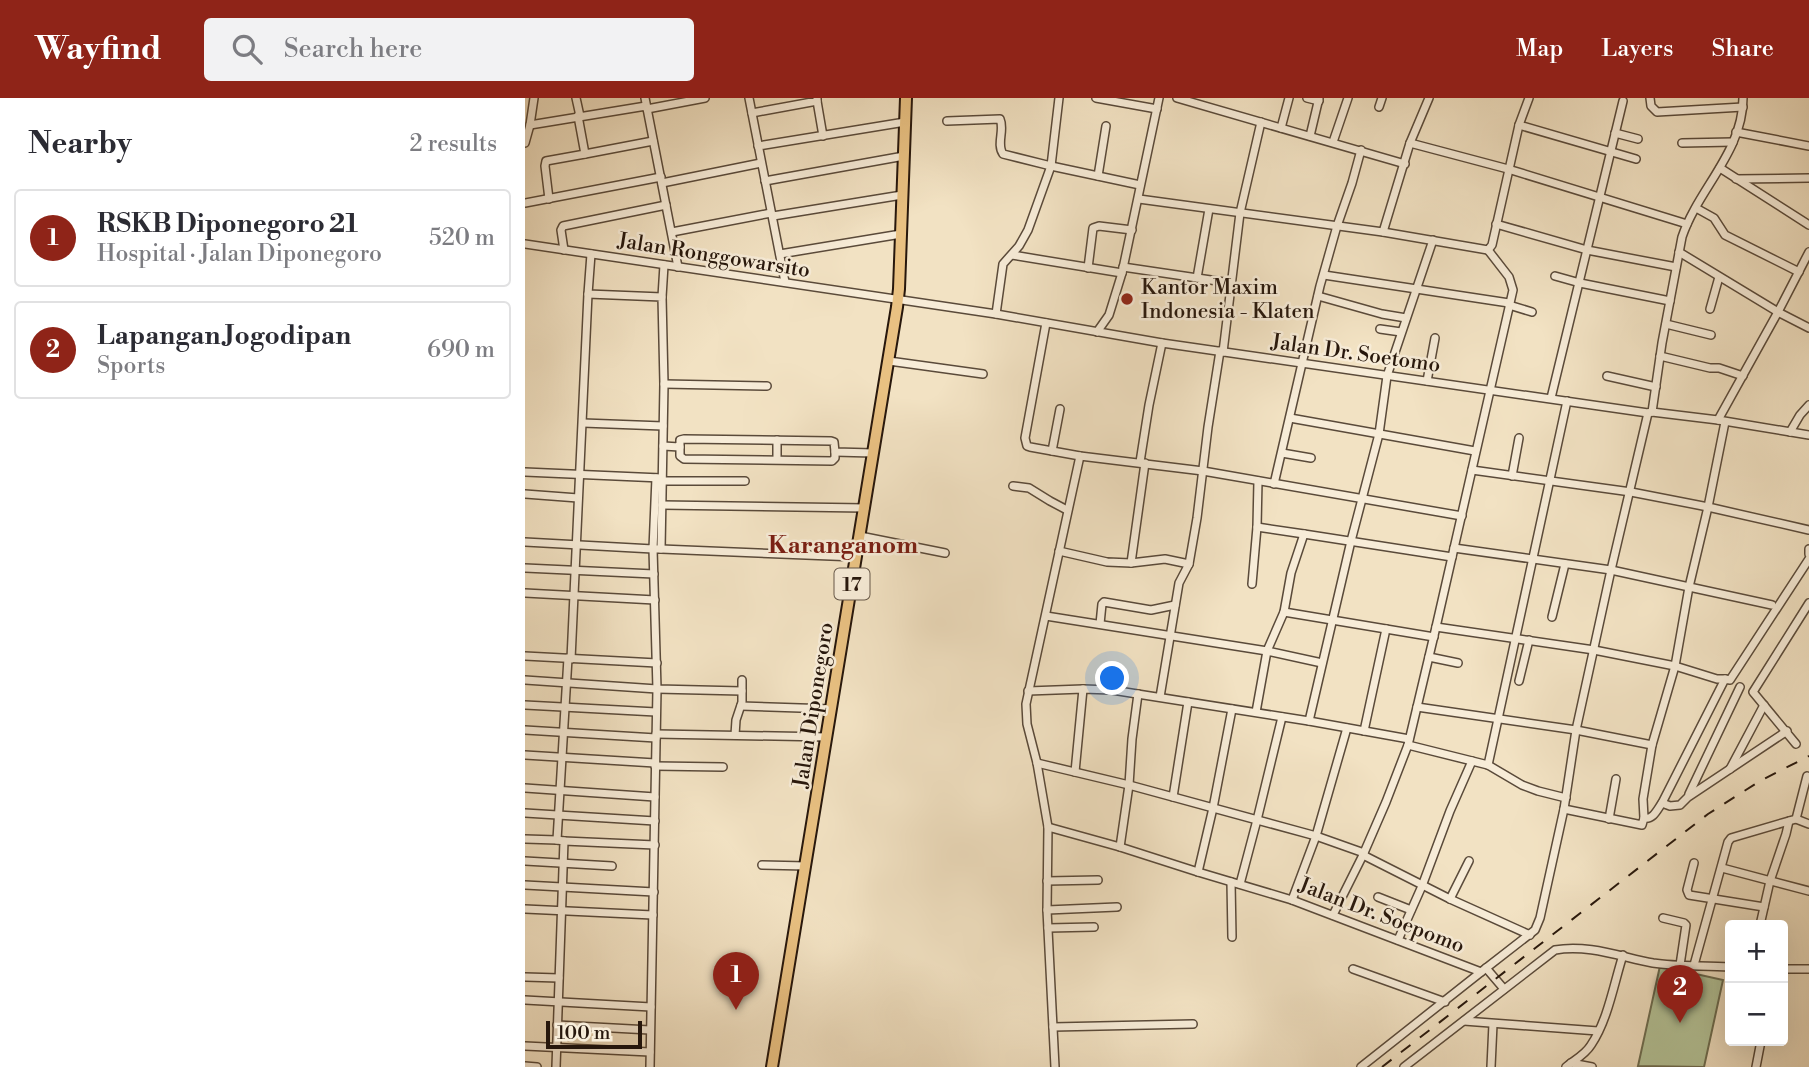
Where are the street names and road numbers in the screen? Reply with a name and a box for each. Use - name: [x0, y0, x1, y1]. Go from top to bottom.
- street label: Jalan Ronggowarsito: [615, 228, 812, 284]
- street label: Jalan Dr. Soetomo: [1269, 329, 1442, 379]
- road number: 17: [835, 569, 869, 600]
- street label: Jalan Diponegoro: [788, 621, 840, 791]
- street label: Jalan Dr. Soepomo: [1294, 872, 1468, 960]

